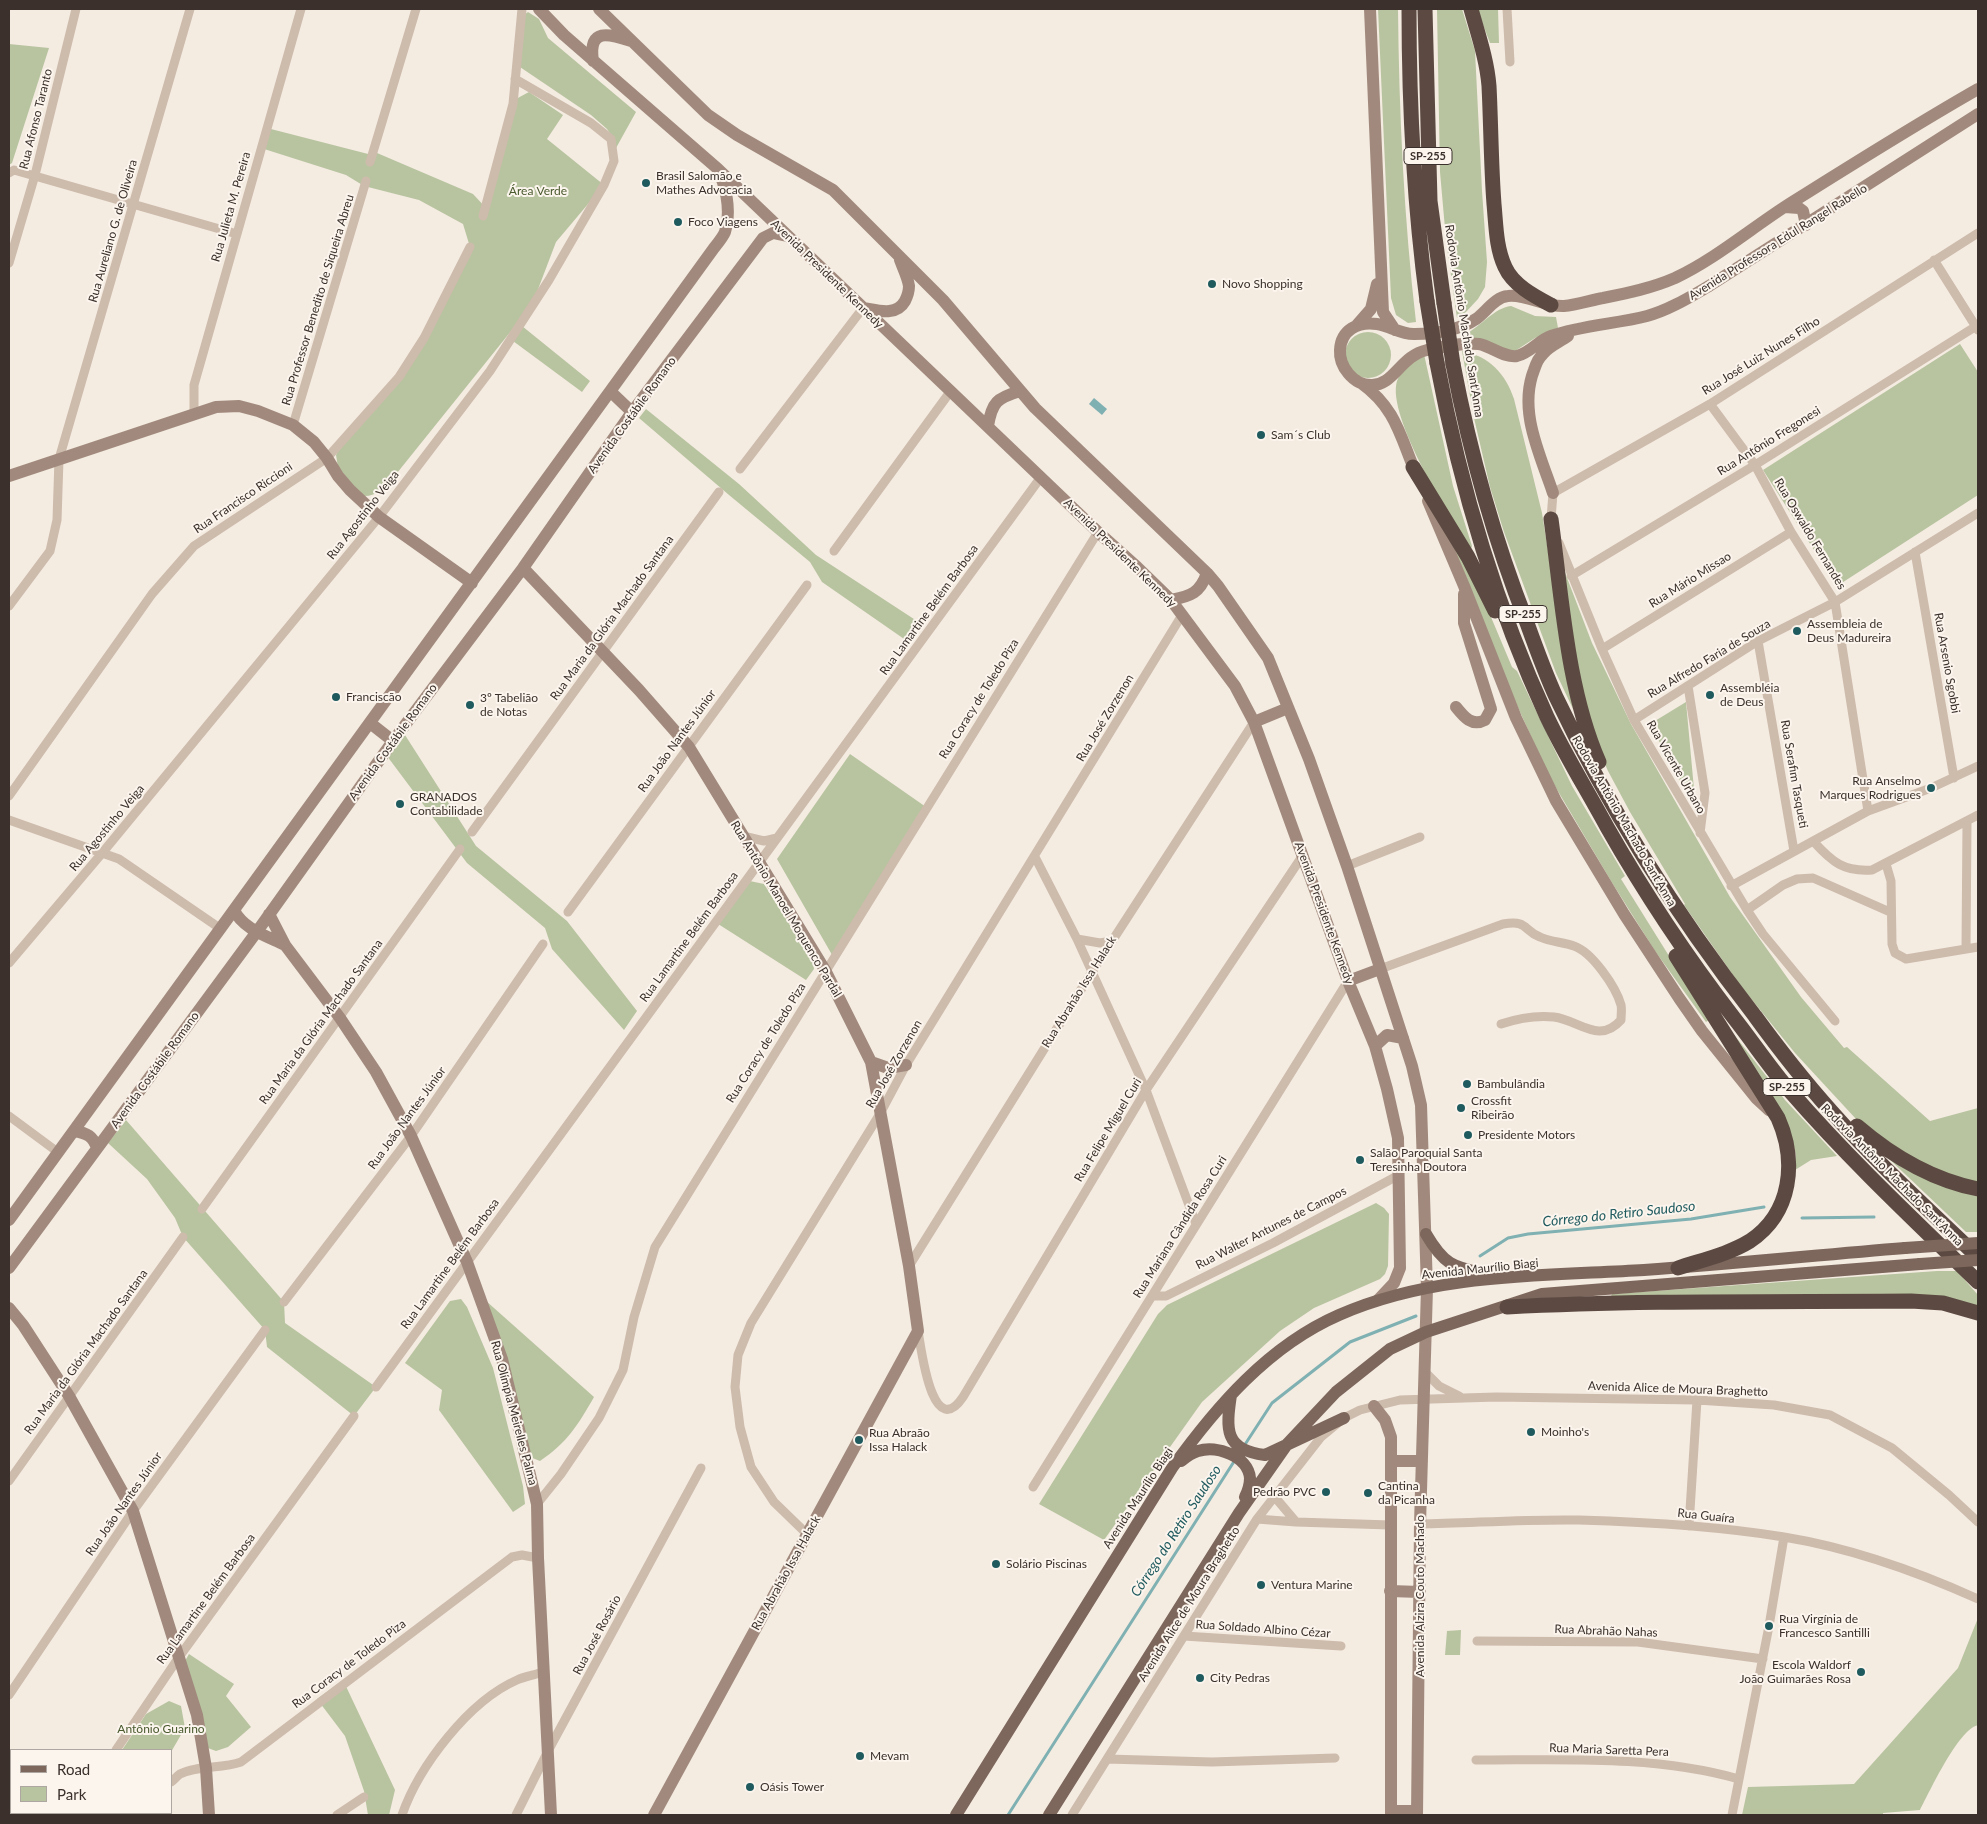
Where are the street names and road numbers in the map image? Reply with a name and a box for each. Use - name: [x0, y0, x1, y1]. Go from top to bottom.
- street label: Rua Afonso Taranto: [17, 67, 55, 171]
- road number: SP-255: [1404, 148, 1452, 164]
- street label: Rua Julieta M. Pereira: [208, 150, 254, 264]
- street label: Rua Aureliano G. de Oliveira: [86, 158, 140, 304]
- street label: Avenida Professora Edul Rangel Rabello: [1686, 181, 1870, 303]
- street label: Rua Professor Benedito de Siqueira Abreu: [279, 193, 357, 407]
- street label: Avenida Presidente Kennedy: [768, 216, 886, 332]
- street label: Rodovia Antônio Machado Sant'Anna: [1442, 224, 1486, 418]
- street label: Rua José Luiz Nunes Filho: [1699, 314, 1823, 398]
- street label: Avenida Costábile Romano: [585, 354, 679, 476]
- street label: Rua Antônio Fregonesi: [1715, 403, 1823, 479]
- street label: Rua Francisco Riccioni: [191, 459, 295, 537]
- street label: Rua Agostinho Veiga: [324, 468, 402, 562]
- street label: Rua Oswaldo Fernandes: [1771, 476, 1849, 592]
- street label: Avenida Presidente Kennedy: [1061, 495, 1179, 611]
- street label: Rua Maria da Glória Machado Santana: [547, 533, 677, 703]
- street label: Rua Lamartine Belém Barbosa: [877, 542, 981, 678]
- street label: Rua Mário Missao: [1646, 549, 1734, 611]
- road number: SP-255: [1499, 606, 1547, 622]
- street label: Rua Arsenio Sgobbi: [1931, 612, 1963, 714]
- street label: Rua Alfredo Faria de Souza: [1645, 617, 1773, 701]
- street label: Rua Coracy de Toledo Piza: [936, 636, 1022, 762]
- street label: Rua José Zorzenon: [1073, 672, 1137, 764]
- street label: Avenida Costábile Romano: [346, 681, 440, 803]
- street label: Rua João Nantes Júnior: [635, 687, 719, 795]
- street label: Rua Vicente Urbano: [1643, 718, 1709, 816]
- street label: Rua Serafim Tasqueti: [1777, 719, 1811, 829]
- street label: Rodovia Antônio Machado Sant'Anna: [1569, 733, 1679, 909]
- street label: Rua Agostinho Veiga: [67, 782, 147, 874]
- street label: Rua Antônio Manoel Moquenco Pardal: [727, 818, 845, 1000]
- street label: Avenida Presidente Kennedy: [1291, 840, 1357, 986]
- street label: Rua Lamartine Belém Barbosa: [637, 869, 741, 1005]
- street label: Rua Abrahão Issa Halack: [1039, 934, 1119, 1050]
- street label: Rua Maria da Glória Machado Santana: [256, 937, 386, 1107]
- street label: Rua Coracy de Toledo Piza: [723, 980, 809, 1106]
- street label: Avenida Costábile Romano: [108, 1009, 202, 1131]
- street label: Rua José Zorzenon: [863, 1017, 925, 1111]
- street label: Rua João Nantes Júnior: [365, 1064, 449, 1172]
- street label: Rua Felipe Miguel Curi: [1071, 1076, 1145, 1184]
- road number: SP-255: [1763, 1078, 1811, 1096]
- street label: Rodovia Antônio Machado Sant'Anna: [1818, 1101, 1966, 1249]
- street label: Rua Mariana Cândida Rosa Curi: [1130, 1153, 1230, 1301]
- street label: Rua Walter Antunes de Campos: [1193, 1184, 1349, 1272]
- street label: Rua Lamartine Belém Barbosa: [398, 1196, 502, 1332]
- street label: Avenida Maurílio Biagi: [1421, 1256, 1539, 1282]
- street label: Rua Maria da Glória Machado Santana: [21, 1267, 151, 1437]
- street label: Rua Olímpia Meirelles Palma: [488, 1339, 540, 1487]
- street label: Avenida Alice de Moura Braghetto: [1588, 1379, 1768, 1399]
- street label: Avenida Maurílio Biagi: [1100, 1445, 1176, 1551]
- street label: Rua João Nantes Júnior: [83, 1449, 165, 1559]
- street label: Rua Guaíra: [1677, 1506, 1735, 1526]
- street label: Rua Abrahão Issa Halack: [748, 1513, 824, 1633]
- street label: Avenida Alzira Couto Machado: [1413, 1515, 1427, 1677]
- street label: Avenida Alice de Moura Braghetto: [1135, 1524, 1243, 1684]
- street label: Rua Lamartine Belém Barbosa: [154, 1531, 258, 1667]
- street label: Rua José Rosário: [570, 1593, 624, 1677]
- street label: Rua Coracy de Toledo Piza: [289, 1617, 409, 1711]
- street label: Rua Soldado Albino Cézar: [1195, 1617, 1331, 1641]
- street label: Rua Abrahão Nahas: [1554, 1622, 1658, 1640]
- street label: Rua Maria Saretta Pera: [1549, 1741, 1669, 1759]

